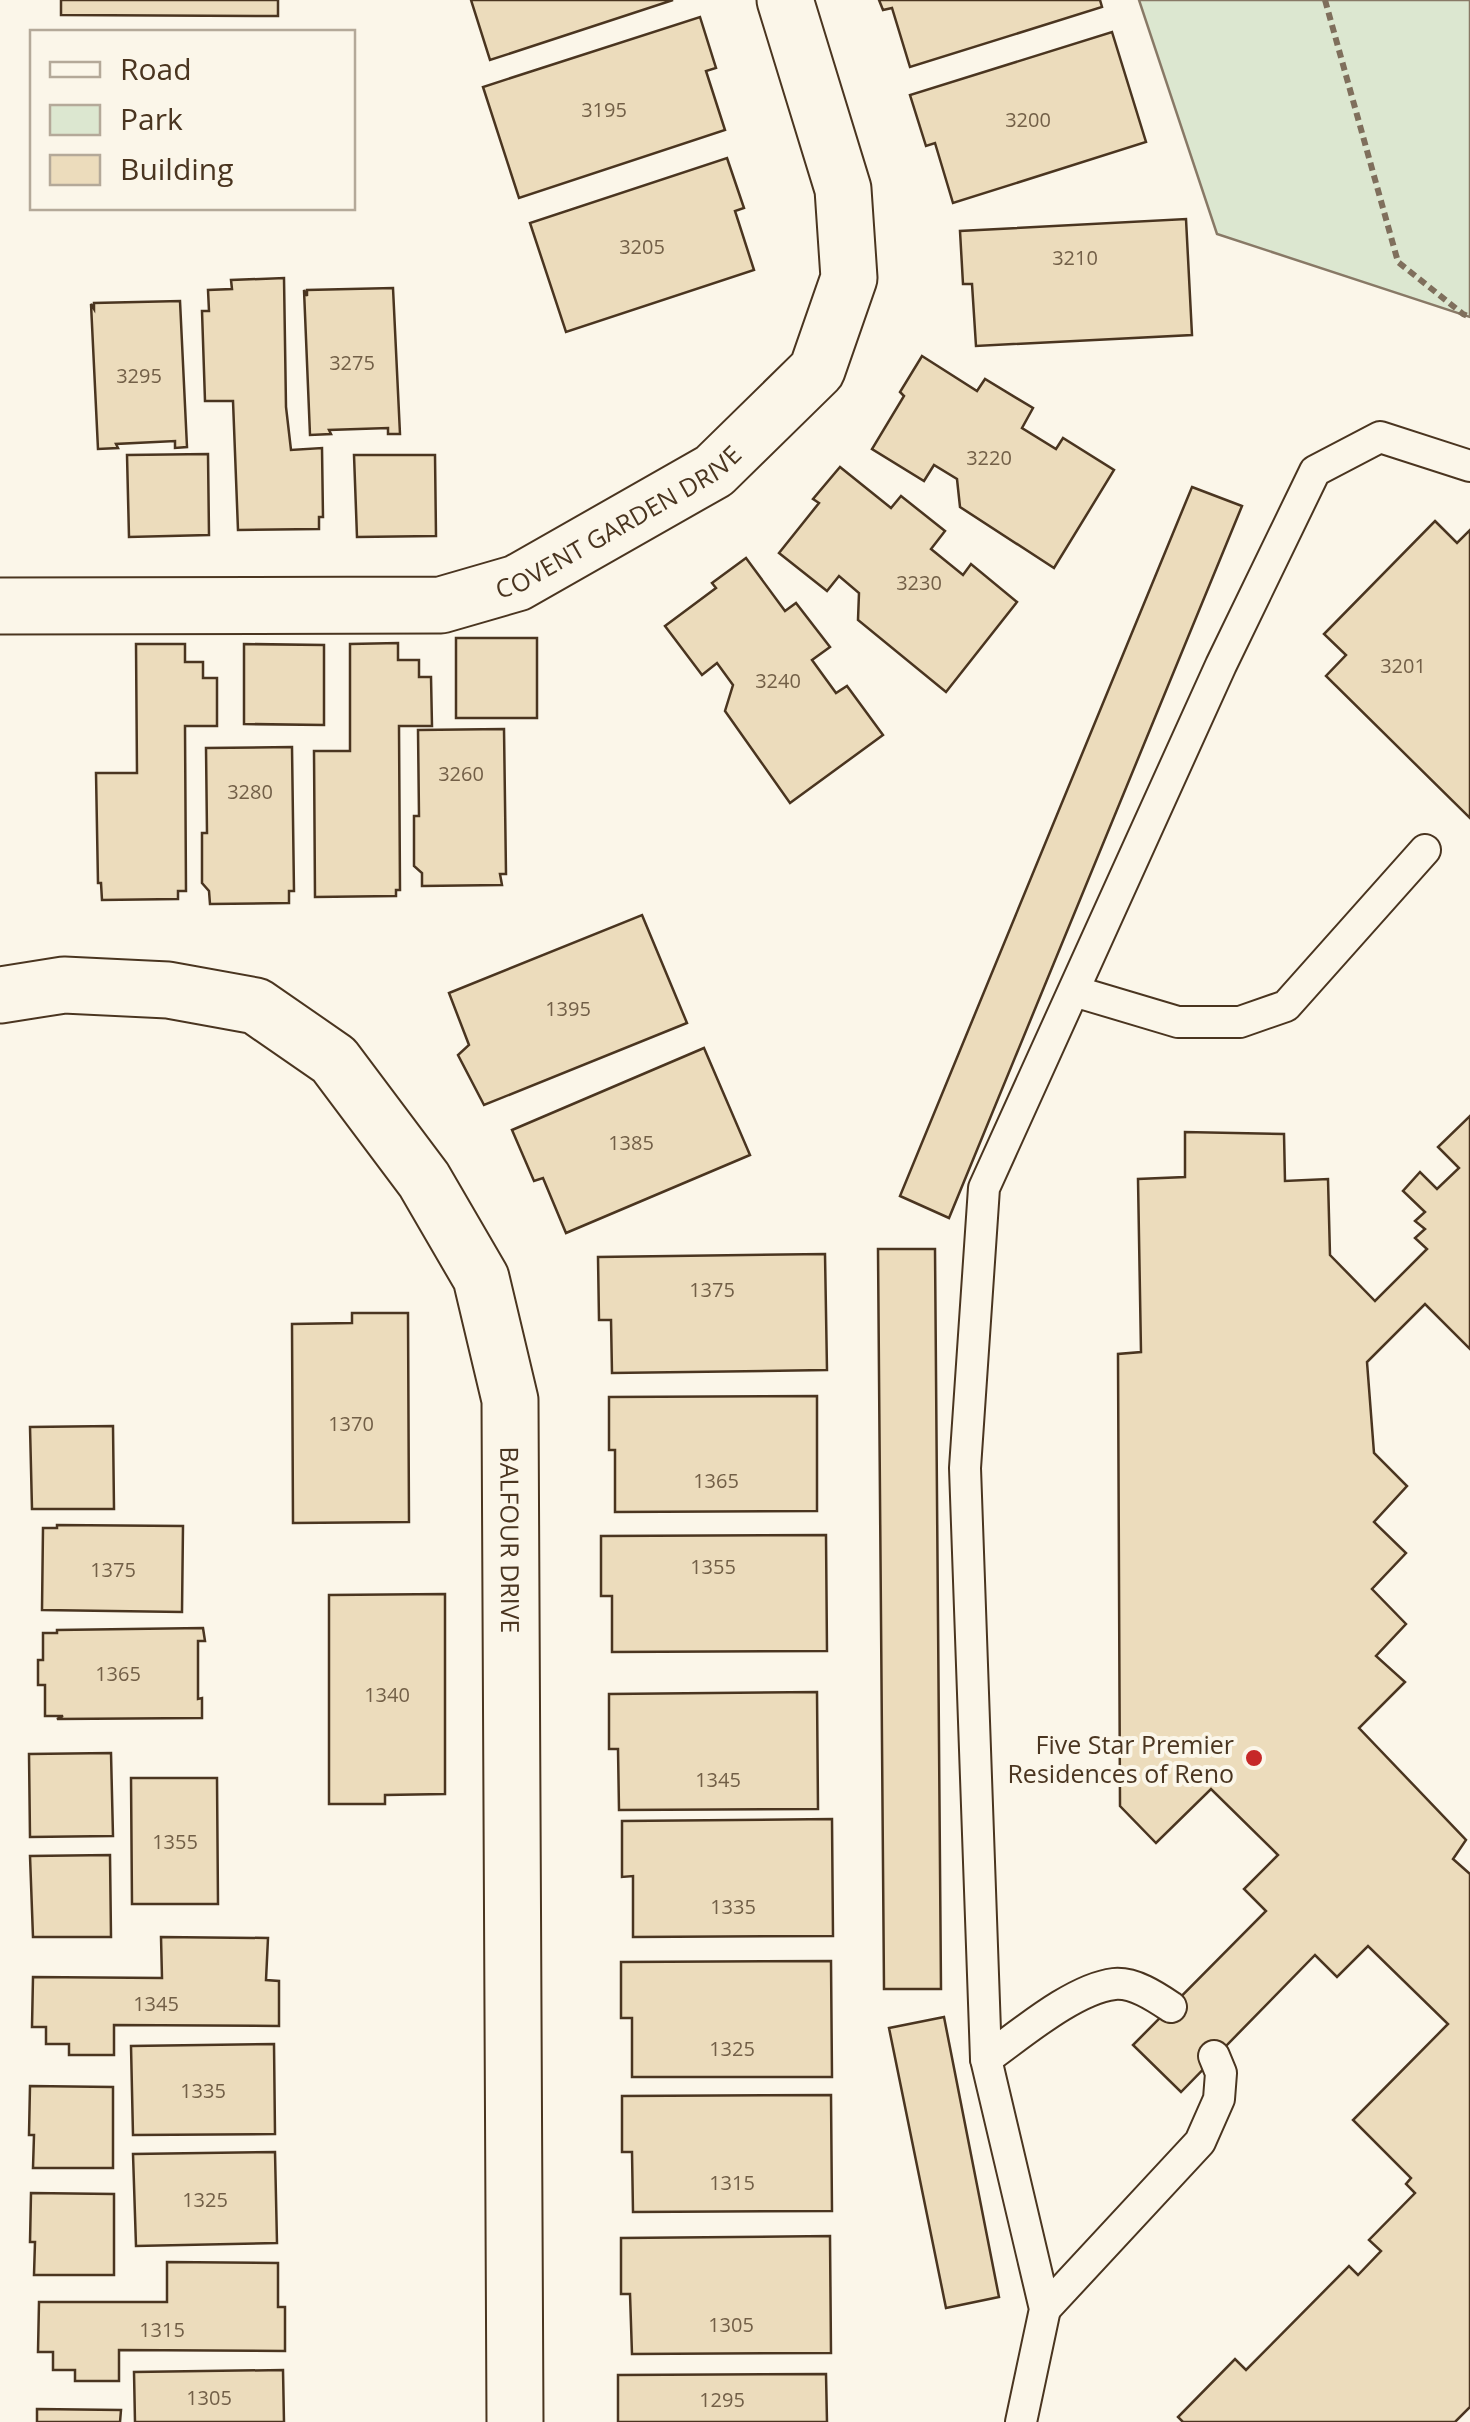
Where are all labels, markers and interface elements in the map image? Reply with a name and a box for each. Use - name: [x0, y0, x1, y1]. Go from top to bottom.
- legend: [30, 30, 355, 210]
- text: Road: [120, 48, 192, 89]
- house number: 3195: [581, 96, 627, 123]
- text: Park: [120, 98, 183, 139]
- house number: 3200: [1005, 106, 1051, 133]
- text: Building: [120, 148, 234, 189]
- house number: 3205: [619, 233, 665, 260]
- house number: 3210: [1052, 244, 1098, 271]
- house number: 3275: [329, 349, 375, 376]
- house number: 3295: [116, 362, 162, 389]
- street label: COVENT GARDEN DRIVE: [491, 437, 748, 605]
- house number: 3220: [966, 444, 1012, 471]
- house number: 3230: [896, 569, 942, 596]
- house number: 3201: [1380, 652, 1426, 679]
- house number: 3240: [755, 667, 801, 694]
- house number: 3260: [438, 760, 484, 787]
- house number: 3280: [227, 778, 273, 805]
- house number: 1395: [545, 995, 591, 1022]
- house number: 1385: [608, 1129, 654, 1156]
- house number: 1375: [689, 1276, 735, 1303]
- house number: 1370: [328, 1410, 374, 1437]
- street label: BALFOUR DRIVE: [493, 1446, 528, 1634]
- house number: 1365: [693, 1467, 739, 1494]
- house number: 1355: [690, 1553, 736, 1580]
- house number: 1375: [90, 1556, 136, 1583]
- house number: 1365: [95, 1660, 141, 1687]
- house number: 1340: [364, 1681, 410, 1708]
- place label: Five Star Premier Residences of Reno: [1007, 1727, 1234, 1790]
- marker: Five Star Premier Residences of Reno: [1243, 1747, 1265, 1769]
- house number: 1345: [695, 1766, 741, 1793]
- house number: 1355: [152, 1828, 198, 1855]
- house number: 1335: [710, 1893, 756, 1920]
- house number: 1345: [133, 1990, 179, 2017]
- house number: 1325: [709, 2035, 755, 2062]
- house number: 1335: [180, 2077, 226, 2104]
- house number: 1315: [709, 2169, 755, 2196]
- house number: 1325: [182, 2186, 228, 2213]
- house number: 1305: [708, 2311, 754, 2338]
- house number: 1315: [139, 2316, 185, 2343]
- house number: 1305: [186, 2384, 232, 2411]
- house number: 1295: [699, 2386, 745, 2413]

